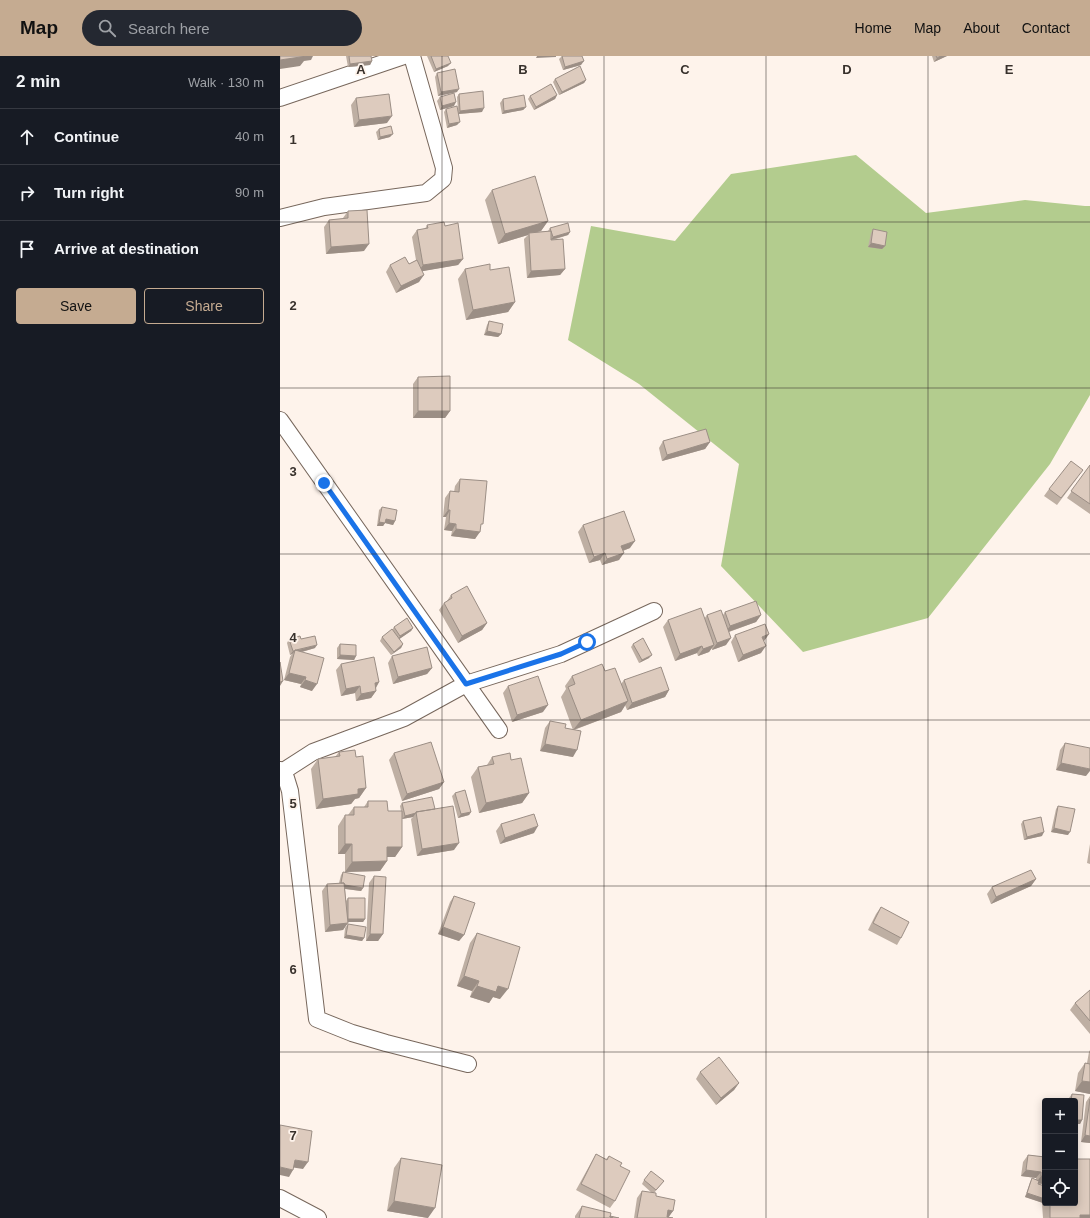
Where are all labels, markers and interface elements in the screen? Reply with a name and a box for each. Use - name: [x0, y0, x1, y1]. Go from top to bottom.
- search box: [82, 10, 362, 46]
- text: Map: [20, 17, 58, 38]
- icon: search: [96, 17, 118, 39]
- text: Search here: [128, 20, 210, 37]
- text: Home: [855, 20, 892, 36]
- text: Map: [914, 20, 941, 36]
- text: About: [963, 20, 1000, 36]
- text: Contact: [1022, 20, 1070, 36]
- text: A: [356, 62, 366, 77]
- text: B: [518, 62, 528, 77]
- text: C: [680, 62, 690, 77]
- text: D: [842, 62, 852, 77]
- text: E: [1005, 62, 1014, 77]
- text: 2 min: [16, 72, 60, 91]
- text: Walk · 130 m: [188, 75, 264, 90]
- icon: ahead: [16, 126, 38, 148]
- text: Continue: [54, 128, 119, 145]
- text: 40 m: [235, 129, 264, 144]
- text: 1: [289, 132, 297, 147]
- icon: right: [16, 182, 38, 204]
- text: Turn right: [54, 184, 124, 201]
- text: 90 m: [235, 185, 264, 200]
- icon: arrive: [16, 238, 38, 260]
- text: Arrive at destination: [54, 240, 199, 257]
- button: Save: [16, 288, 136, 324]
- button: Share: [144, 288, 264, 324]
- text: 2: [289, 298, 297, 313]
- text: 3: [289, 464, 297, 479]
- route end: [315, 474, 333, 492]
- text: 4: [289, 630, 297, 645]
- route start: [578, 633, 596, 651]
- text: 5: [289, 796, 297, 811]
- text: 6: [289, 962, 297, 977]
- map controls: [1042, 1098, 1078, 1206]
- button: +: [1042, 1098, 1078, 1134]
- text: 7: [289, 1128, 297, 1143]
- button: −: [1042, 1134, 1078, 1170]
- button: locate: [1042, 1170, 1078, 1206]

